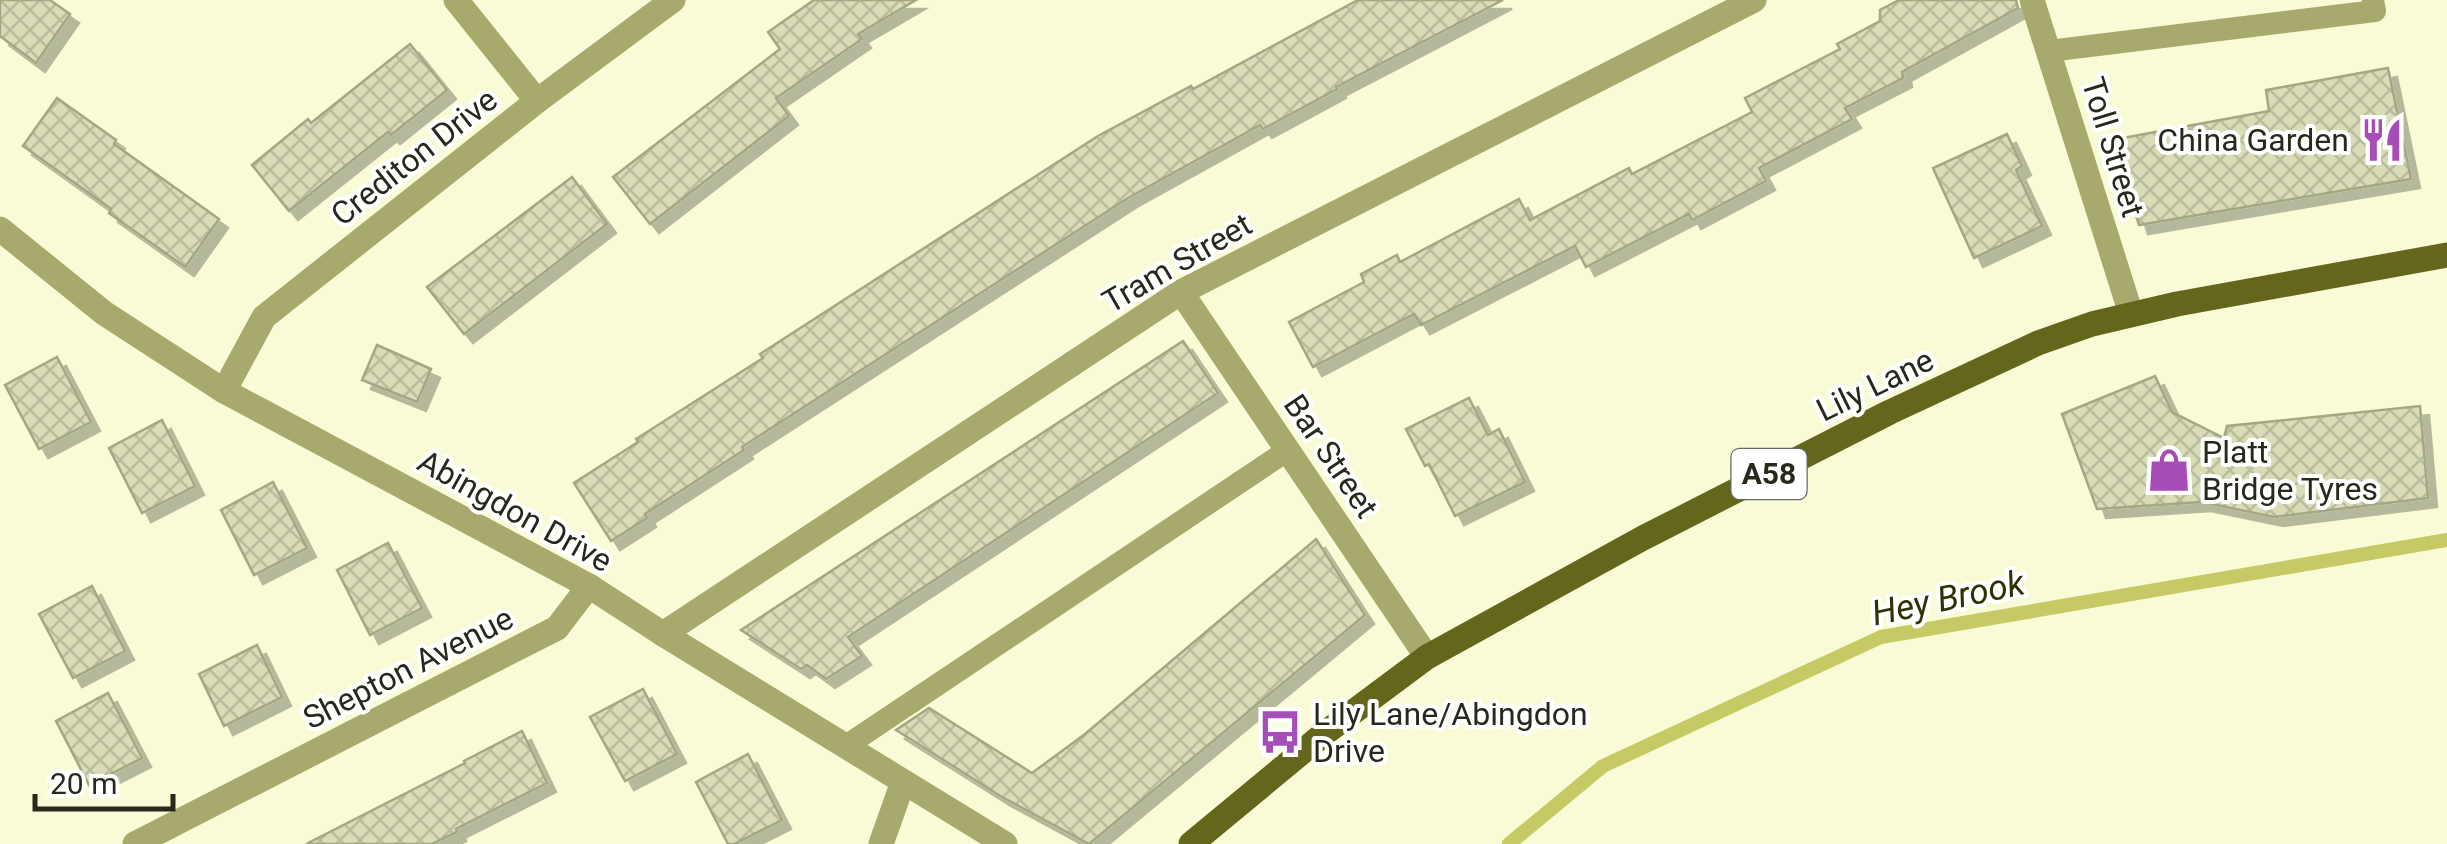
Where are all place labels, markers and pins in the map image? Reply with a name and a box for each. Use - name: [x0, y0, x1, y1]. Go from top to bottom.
- restaurant icon: China Garden: [2358, 116, 2406, 164]
- place label: China Garden: [2157, 121, 2349, 159]
- place label: Platt Bridge Tyres: [2202, 433, 2378, 508]
- shop icon: Platt Bridge Tyres: [2145, 446, 2193, 494]
- place label: Lily Lane/Abingdon Drive: [1313, 695, 1588, 770]
- bus stop icon: Lily Lane/Abingdon Drive: [1256, 708, 1304, 756]

